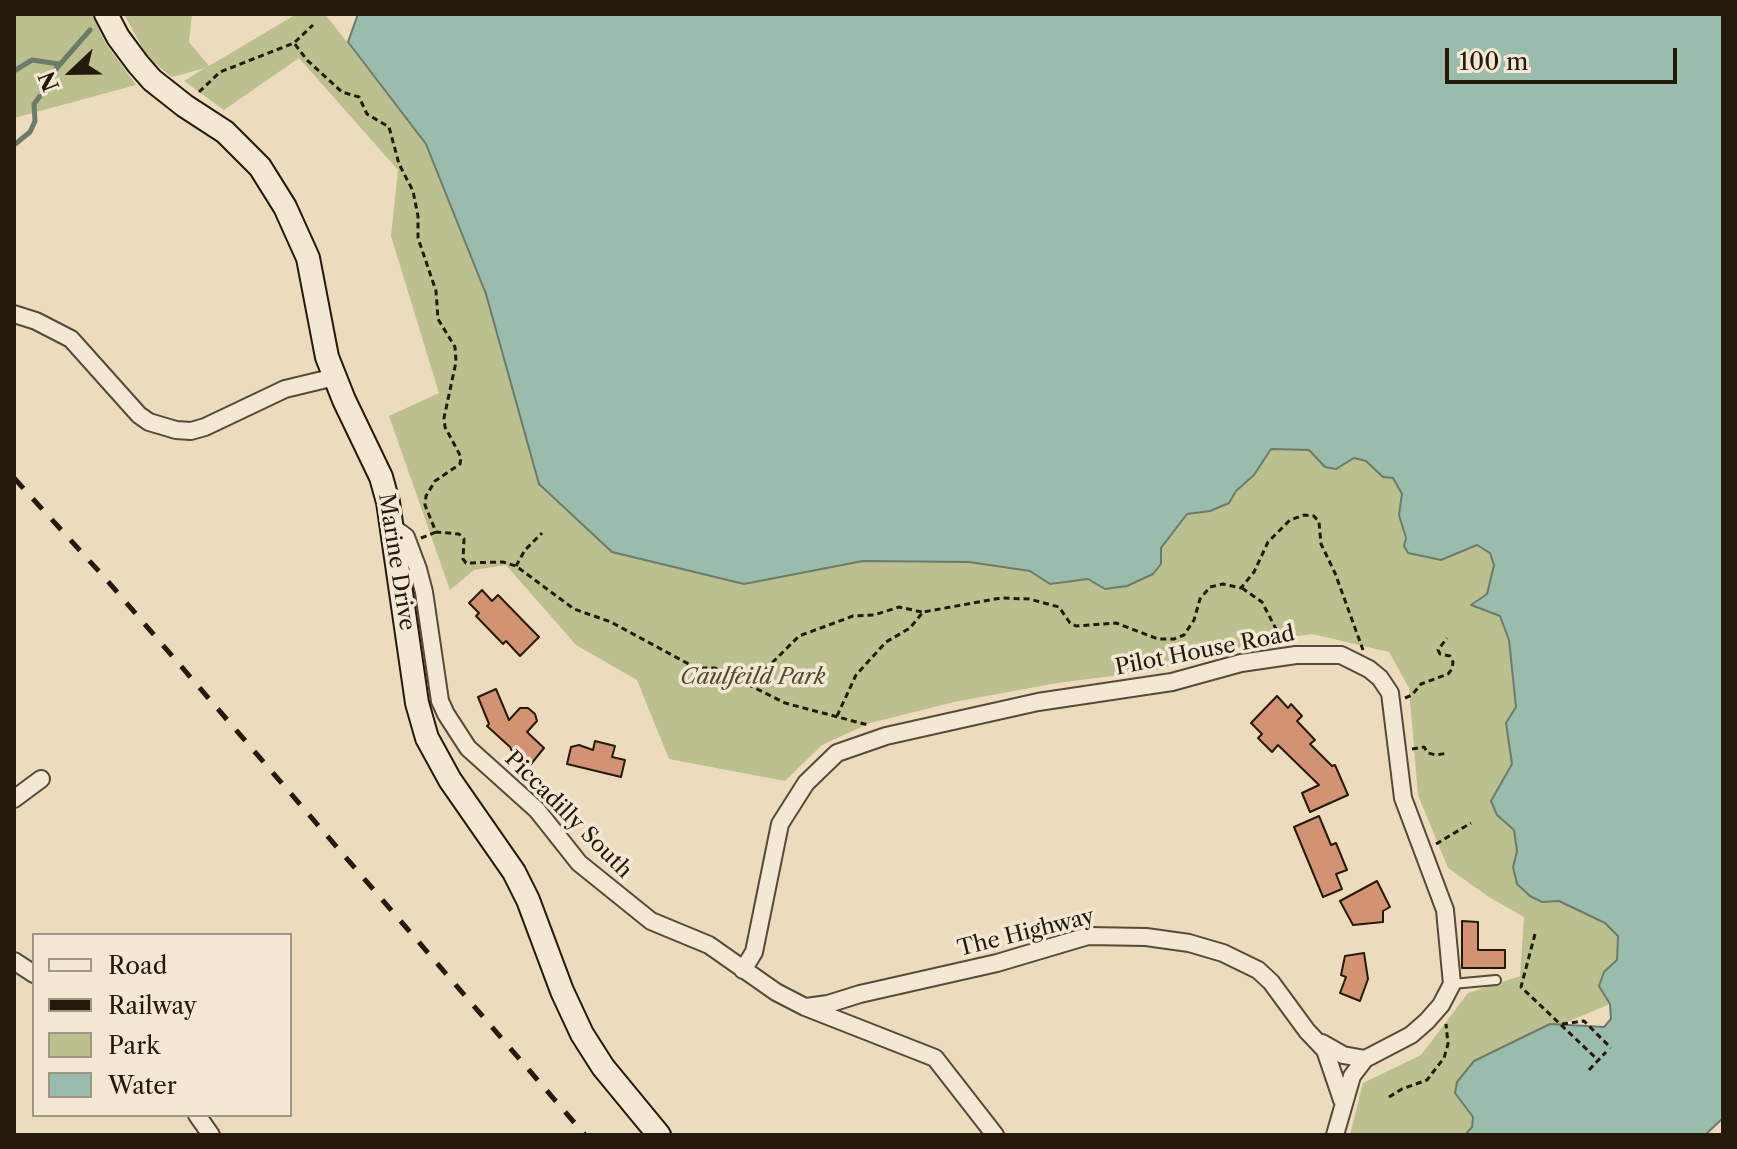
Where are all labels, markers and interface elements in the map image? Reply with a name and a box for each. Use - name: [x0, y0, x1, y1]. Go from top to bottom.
- north arrow: [32, 32, 112, 112]
- scale bar: [1449, 32, 1681, 82]
- text: 100 m: [1459, 47, 1528, 76]
- text: N: [33, 67, 65, 95]
- street label: Marine Drive: [372, 491, 420, 633]
- street label: Pilot House Road: [1113, 621, 1297, 681]
- park label: Caulfeild Park: [680, 665, 826, 691]
- street label: Piccadilly South: [499, 746, 637, 884]
- street label: The Highway: [955, 903, 1097, 963]
- legend: [32, 933, 292, 1117]
- text: Road: [108, 951, 167, 980]
- text: Railway: [108, 991, 197, 1020]
- text: Park: [108, 1031, 160, 1060]
- text: Water: [108, 1071, 177, 1100]

